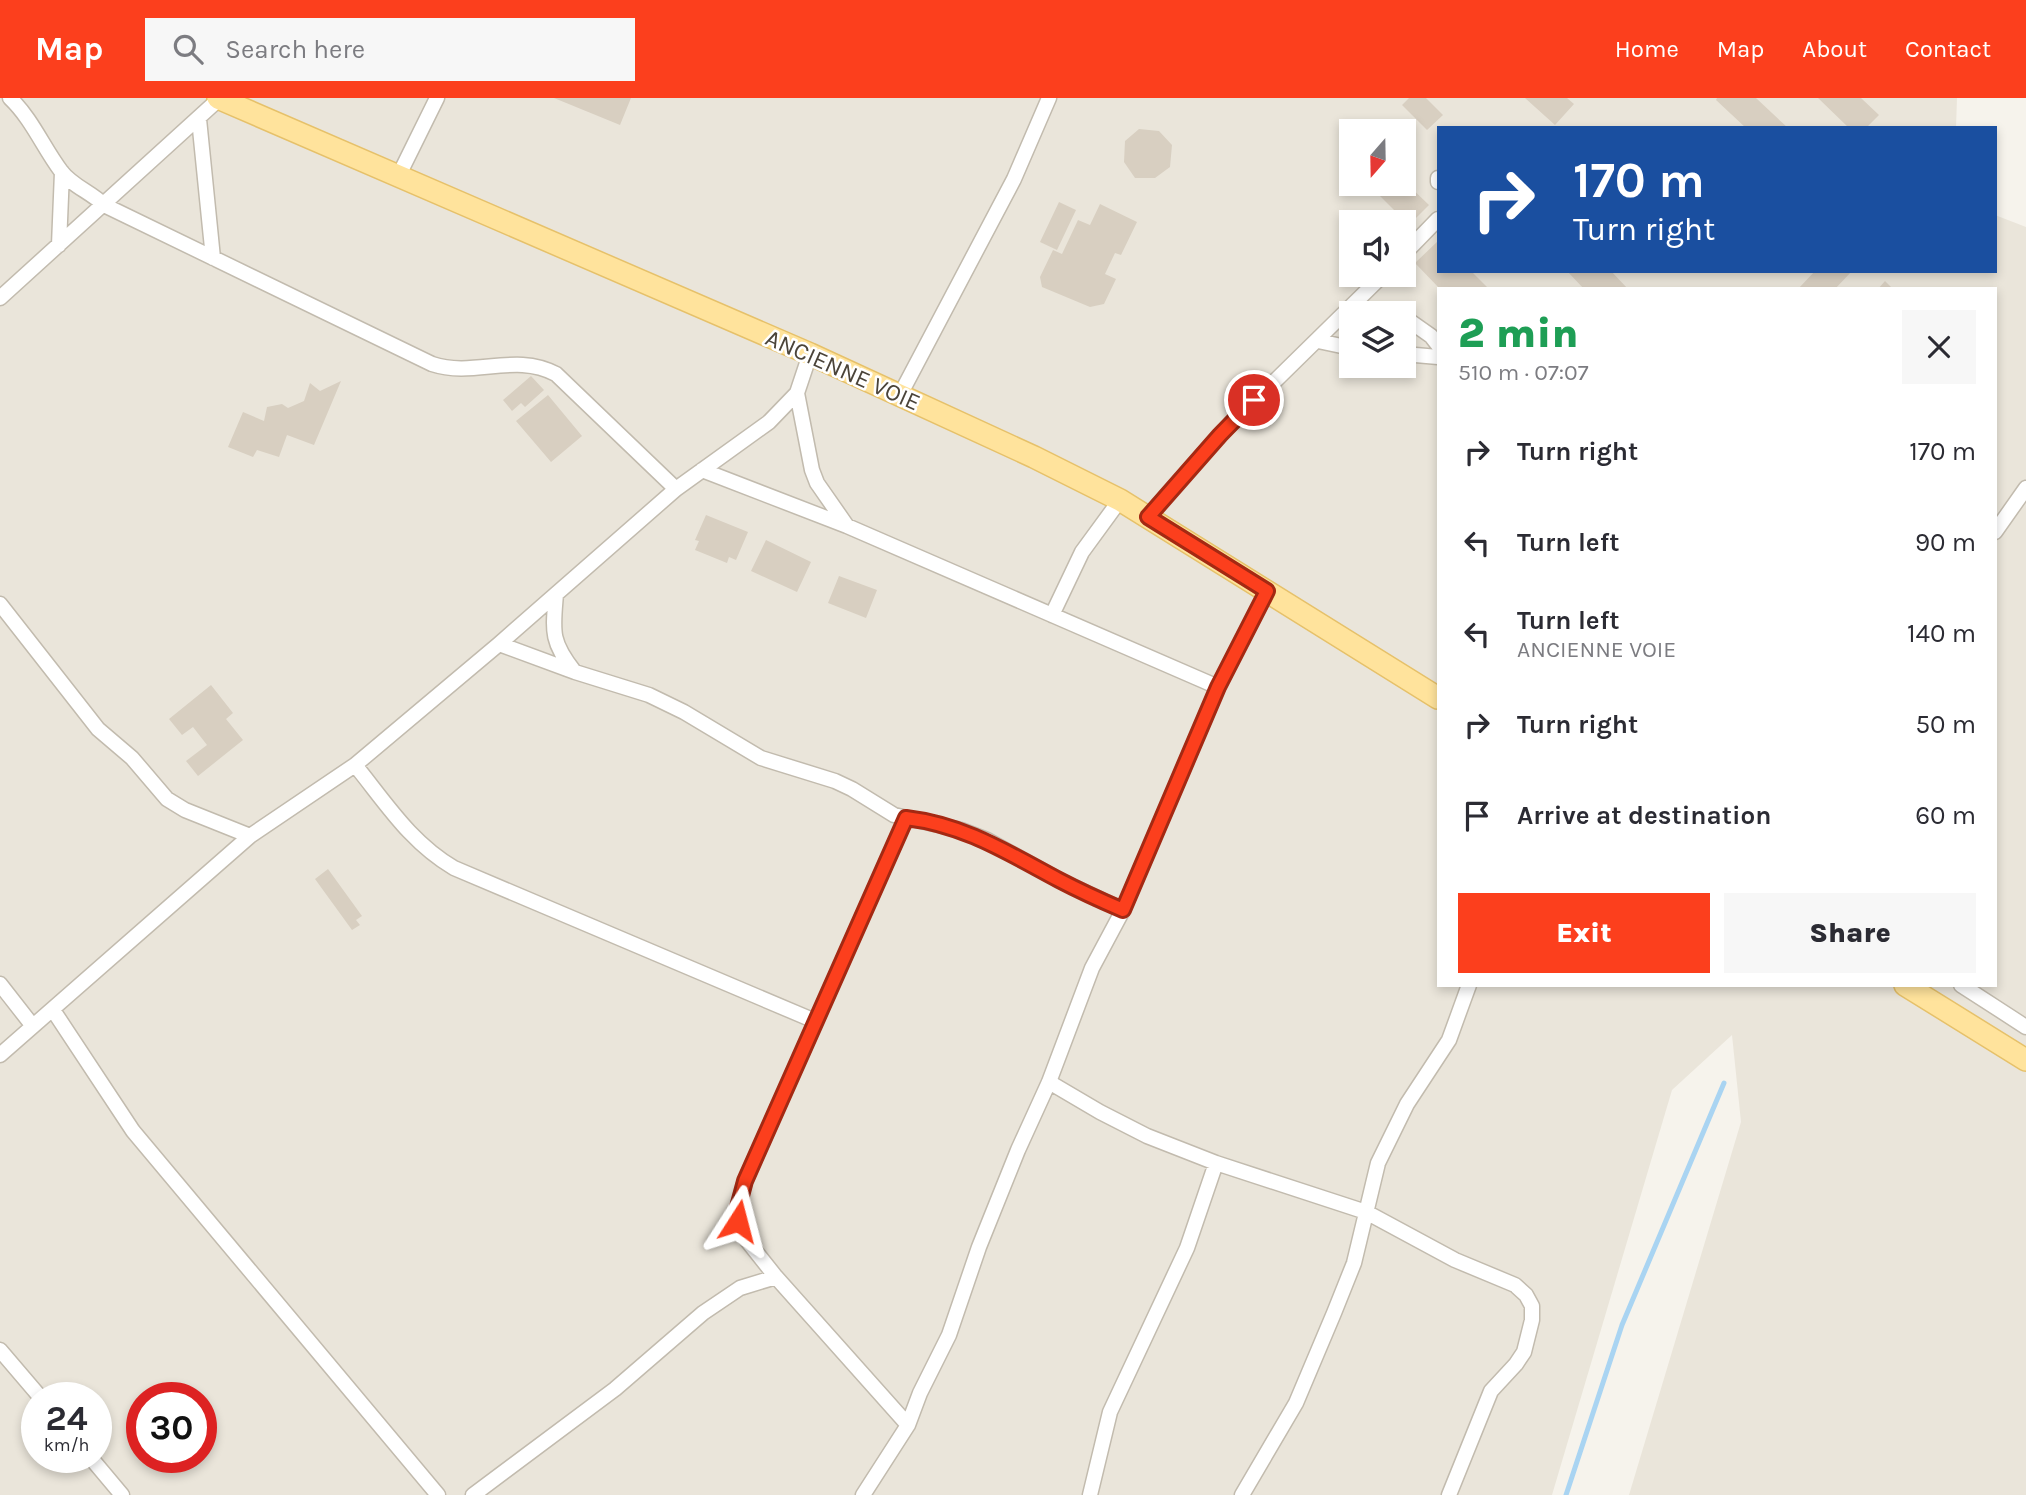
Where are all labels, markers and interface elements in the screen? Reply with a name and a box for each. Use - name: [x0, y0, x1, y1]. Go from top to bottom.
- search box: [145, 18, 635, 81]
- text: Map: [35, 30, 103, 68]
- icon: search: [169, 30, 207, 68]
- text: Search here: [225, 34, 365, 65]
- text: Home: [1615, 35, 1679, 63]
- text: Map: [1717, 35, 1764, 63]
- text: About: [1802, 35, 1867, 63]
- text: Contact: [1905, 35, 1991, 63]
- north arrow: [1339, 119, 1416, 196]
- map controls: [1339, 119, 1416, 378]
- text: 170 m: [1573, 152, 1705, 209]
- icon: right: [1458, 154, 1549, 245]
- button: sound: [1339, 210, 1416, 287]
- text: Turn right: [1573, 211, 1715, 248]
- button: layers: [1339, 301, 1416, 378]
- text: 2 min: [1458, 308, 1578, 358]
- button: close: [1902, 310, 1976, 384]
- street label: ANCIENNE VOIE: [761, 323, 925, 417]
- text: 510 m · 07:07: [1458, 359, 1588, 386]
- pin: [1224, 370, 1284, 430]
- icon: arrive: [1235, 381, 1273, 419]
- icon: right: [1458, 433, 1496, 471]
- text: Turn right: [1517, 436, 1638, 467]
- text: 170 m: [1909, 436, 1976, 467]
- icon: left: [1458, 524, 1496, 562]
- text: Turn left: [1517, 527, 1619, 558]
- text: 90 m: [1915, 527, 1976, 558]
- text: Turn left: [1517, 605, 1619, 636]
- icon: left: [1458, 615, 1496, 653]
- text: 140 m: [1907, 618, 1976, 649]
- text: ANCIENNE VOIE: [1517, 636, 1676, 663]
- icon: right: [1458, 706, 1496, 744]
- text: Turn right: [1517, 709, 1638, 740]
- text: 50 m: [1915, 709, 1976, 740]
- icon: arrive: [1458, 797, 1496, 835]
- text: Arrive at destination: [1517, 800, 1771, 831]
- text: 60 m: [1915, 800, 1976, 831]
- button: Exit: [1458, 893, 1710, 973]
- button: Share: [1724, 893, 1976, 973]
- position arrow: [701, 1184, 775, 1258]
- speed limit sign: 30: [126, 1382, 217, 1473]
- text: 24: [46, 1398, 88, 1439]
- text: km/h: [44, 1434, 89, 1456]

